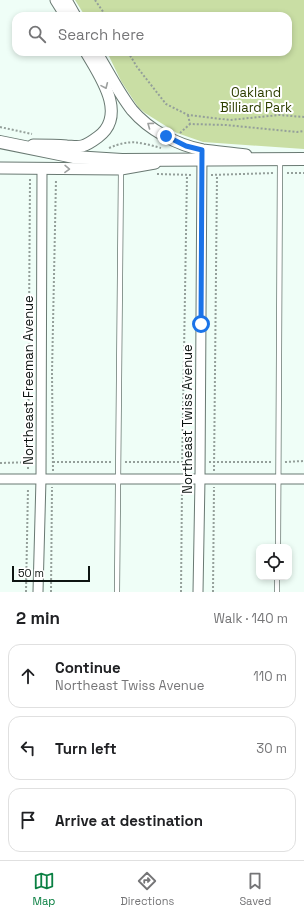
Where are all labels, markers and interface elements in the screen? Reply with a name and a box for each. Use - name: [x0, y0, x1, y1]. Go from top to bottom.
- search box: [12, 12, 292, 56]
- icon: search: [26, 23, 48, 45]
- text: Search here: [58, 25, 144, 44]
- one-way arrow: [100, 82, 108, 90]
- park label: Oakland Billiard Park: [220, 84, 292, 116]
- one-way arrow: [147, 123, 154, 130]
- route end: [157, 127, 175, 145]
- one-way arrow: [64, 164, 70, 173]
- street label: Northeast Freeman Avenue: [20, 295, 37, 465]
- route start: [192, 315, 210, 333]
- street label: Northeast Twiss Avenue: [179, 344, 196, 494]
- map controls: [256, 544, 292, 580]
- button: locate: [256, 544, 292, 580]
- scale bar: [12, 564, 90, 583]
- text: 50 m: [18, 566, 44, 580]
- text: 2 min: [16, 607, 60, 629]
- text: Walk · 140 m: [214, 610, 288, 627]
- text: Continue: [55, 658, 121, 677]
- icon: ahead: [17, 665, 39, 687]
- text: 110 m: [253, 668, 287, 685]
- text: Northeast Twiss Avenue: [55, 677, 204, 694]
- icon: left: [17, 737, 39, 759]
- text: Turn left: [55, 739, 117, 758]
- text: 30 m: [256, 740, 287, 757]
- icon: arrive: [17, 809, 39, 831]
- text: Arrive at destination: [55, 811, 203, 830]
- tab: Map: [33, 870, 55, 908]
- tab: Directions: [120, 870, 174, 908]
- tab: Saved: [239, 870, 271, 908]

